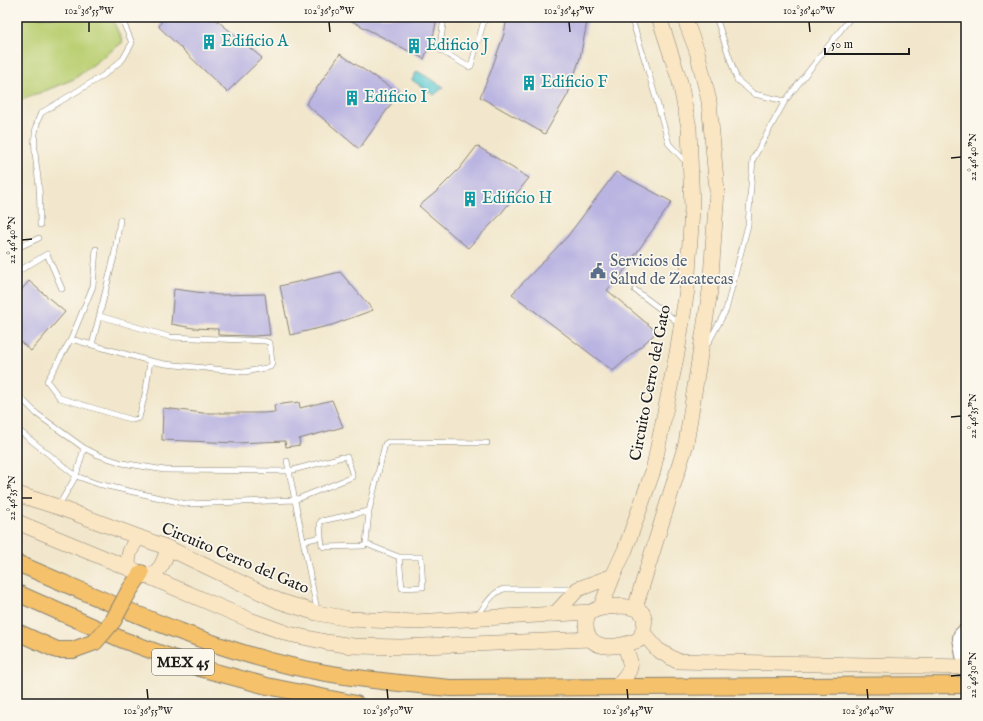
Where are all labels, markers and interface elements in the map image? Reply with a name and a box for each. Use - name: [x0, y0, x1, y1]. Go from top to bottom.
- text: 102°36'55"W: [65, 5, 114, 18]
- text: 102°36'50"W: [304, 5, 355, 18]
- text: 102°36'45"W: [544, 5, 595, 18]
- text: 102°36'40"W: [783, 5, 835, 18]
- scale bar: [825, 30, 909, 56]
- place label: Edificio A: [221, 32, 289, 52]
- building icon: Edificio A: [200, 33, 218, 51]
- place label: Edificio J: [426, 36, 489, 56]
- building icon: Edificio J: [405, 37, 423, 55]
- text: 50 m: [831, 37, 853, 52]
- place label: Edificio F: [541, 73, 608, 93]
- building icon: Edificio F: [520, 74, 538, 92]
- place label: Edificio I: [364, 88, 427, 108]
- building icon: Edificio I: [343, 89, 361, 107]
- text: 22°46'40"N: [967, 133, 980, 181]
- place label: Edificio H: [482, 189, 552, 209]
- building icon: Edificio H: [461, 190, 479, 208]
- text: 22°46'40"N: [6, 216, 19, 264]
- place label: Servicios de Salud de Zacatecas: [610, 252, 734, 290]
- public building icon: Servicios de Salud de Zacatecas: [589, 262, 607, 280]
- street label: Circuito Cerro del Gato: [626, 303, 676, 463]
- text: 22°46'35"N: [967, 393, 980, 439]
- text: 22°46'35"N: [6, 475, 19, 521]
- street label: Circuito Cerro del Gato: [158, 519, 312, 599]
- road number: MEX 45: [152, 649, 214, 675]
- text: 22°46'30"N: [967, 651, 980, 698]
- text: 102°36'55"W: [124, 705, 173, 718]
- text: 102°36'50"W: [363, 705, 414, 718]
- text: 102°36'45"W: [603, 705, 654, 718]
- text: 102°36'40"W: [842, 705, 894, 718]

